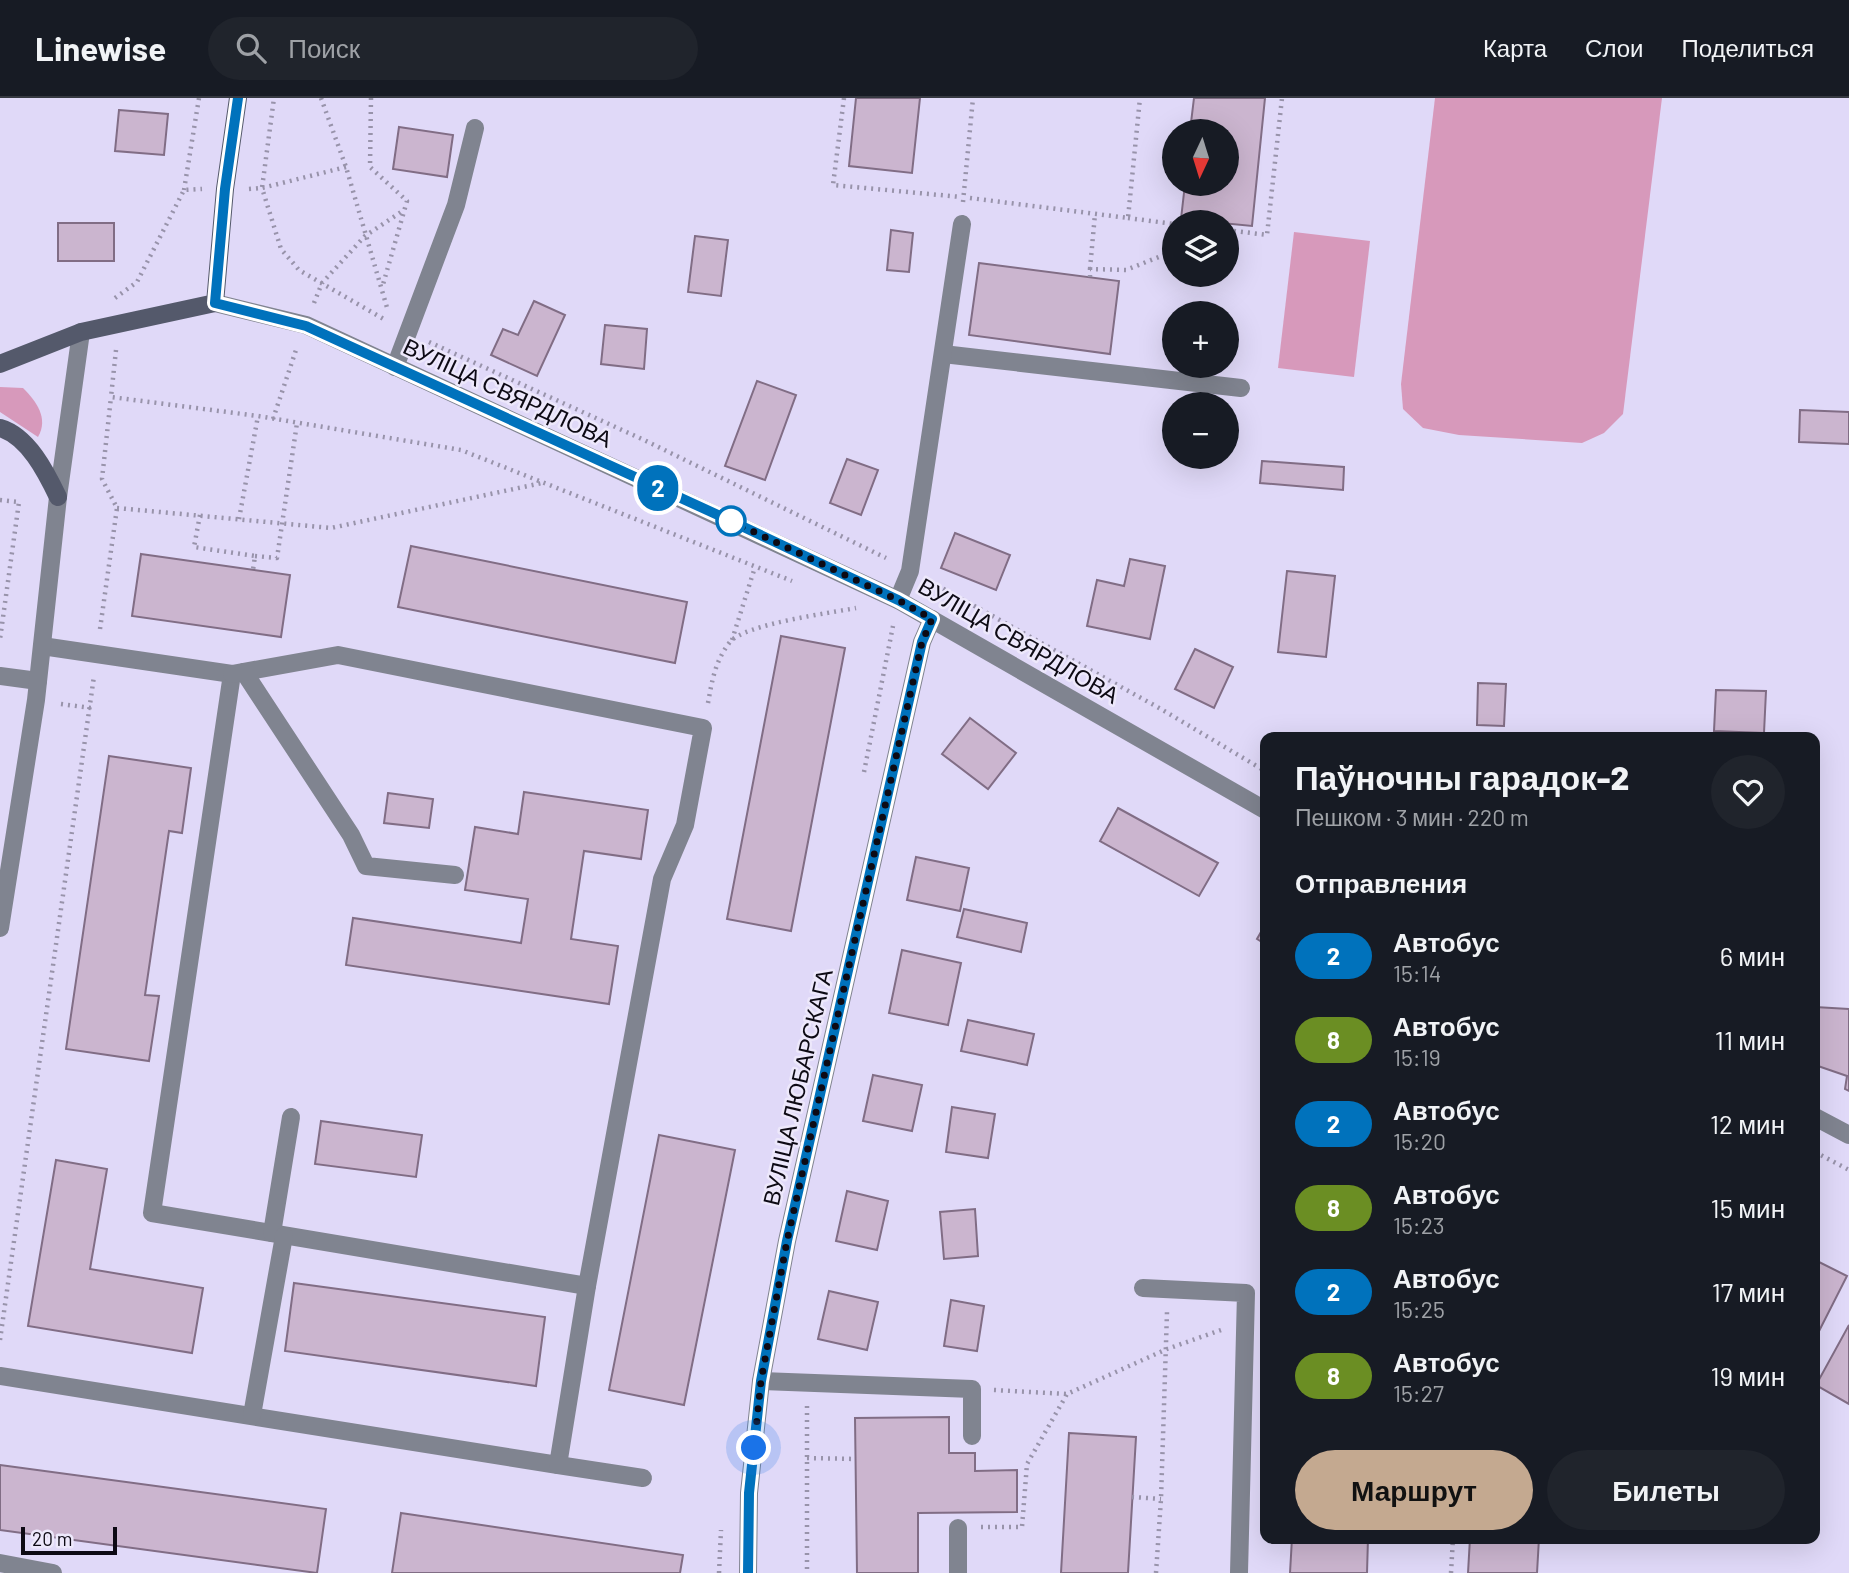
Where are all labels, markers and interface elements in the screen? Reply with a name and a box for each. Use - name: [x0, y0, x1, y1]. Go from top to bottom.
- search box: [208, 17, 698, 80]
- text: Linewise: [35, 28, 166, 68]
- icon: search: [232, 29, 270, 67]
- text: Поиск: [288, 32, 360, 63]
- text: Карта: [1483, 33, 1547, 62]
- text: Слои: [1585, 33, 1643, 62]
- text: Поделиться: [1681, 33, 1814, 62]
- north arrow: [1162, 119, 1239, 196]
- map controls: [1162, 119, 1239, 469]
- button: layers: [1162, 210, 1239, 287]
- button: +: [1162, 301, 1239, 378]
- street label: ВУЛІЦА СВЯРДЛОВА: [399, 331, 617, 453]
- button: −: [1162, 392, 1239, 469]
- line badge: 2: [635, 465, 681, 511]
- text: 2: [651, 473, 665, 502]
- unlabelled marker: [716, 506, 746, 536]
- street label: ВУЛІЦА СВЯРДЛОВА: [914, 571, 1125, 709]
- button: heart: [1711, 755, 1785, 829]
- text: Паўночны гарадок-2: [1295, 757, 1629, 797]
- text: Пешком · 3 мин · 220 m: [1295, 803, 1529, 831]
- text: Отправления: [1295, 867, 1467, 898]
- text: Автобус: [1393, 926, 1500, 957]
- text: 6 мин: [1720, 940, 1785, 971]
- text: 2: [1327, 941, 1340, 970]
- text: 15:14: [1393, 959, 1441, 987]
- street label: ВУЛІЦА ЛЮБАРСКАГА: [756, 965, 838, 1208]
- text: Автобус: [1393, 1010, 1500, 1041]
- text: 11 мин: [1715, 1024, 1785, 1055]
- text: 8: [1327, 1025, 1340, 1054]
- text: 15:19: [1393, 1043, 1441, 1071]
- text: Автобус: [1393, 1094, 1500, 1125]
- text: 12 мин: [1710, 1108, 1785, 1139]
- text: 2: [1327, 1109, 1340, 1138]
- text: 15:20: [1393, 1127, 1446, 1155]
- text: Автобус: [1393, 1178, 1500, 1209]
- text: 15 мин: [1711, 1192, 1785, 1223]
- text: 8: [1327, 1193, 1340, 1222]
- text: 15:23: [1393, 1211, 1445, 1239]
- text: Автобус: [1393, 1262, 1500, 1293]
- text: 17 мин: [1712, 1276, 1785, 1307]
- text: 2: [1327, 1277, 1340, 1306]
- text: 15:25: [1393, 1295, 1445, 1323]
- text: Автобус: [1393, 1346, 1500, 1377]
- text: 19 мин: [1710, 1360, 1785, 1391]
- text: 8: [1327, 1361, 1340, 1390]
- text: 15:27: [1393, 1379, 1444, 1407]
- your location: [736, 1430, 771, 1465]
- button: Маршрут: [1295, 1450, 1533, 1530]
- button: Билеты: [1547, 1450, 1785, 1530]
- scale bar: [21, 1524, 117, 1556]
- text: 20 m: [32, 1527, 72, 1550]

